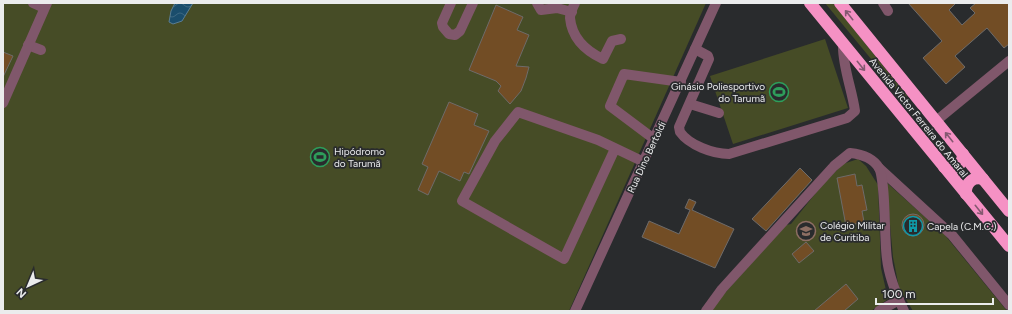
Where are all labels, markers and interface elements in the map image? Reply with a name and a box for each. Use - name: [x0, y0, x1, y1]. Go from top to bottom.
- one-way arrow: [845, 9, 854, 20]
- street label: Avenida Victor Ferreira do Amaral: [866, 55, 971, 180]
- one-way arrow: [857, 60, 866, 71]
- place label: Ginásio Poliesportivo do Tarumã: [671, 80, 765, 105]
- sports icon: Ginásio Poliesportivo do Tarumã: [768, 81, 790, 103]
- street label: Rua Dino Bertoldi: [624, 119, 669, 195]
- one-way arrow: [945, 132, 953, 143]
- place label: Hipódromo do Tarumã: [334, 145, 385, 170]
- sports icon: Hipódromo do Tarumã: [309, 146, 331, 168]
- one-way arrow: [975, 204, 983, 215]
- building icon: Capela (C.M.C.): [902, 215, 924, 237]
- place label: Colégio Militar de Curitiba: [820, 219, 885, 244]
- school or university icon: Colégio Militar de Curitiba: [795, 220, 817, 242]
- place label: Capela (C.M.C.): [927, 220, 997, 233]
- north arrow: [8, 266, 48, 306]
- scale bar: [876, 280, 993, 306]
- text: N: [14, 285, 29, 300]
- text: 100 m: [882, 287, 916, 301]

